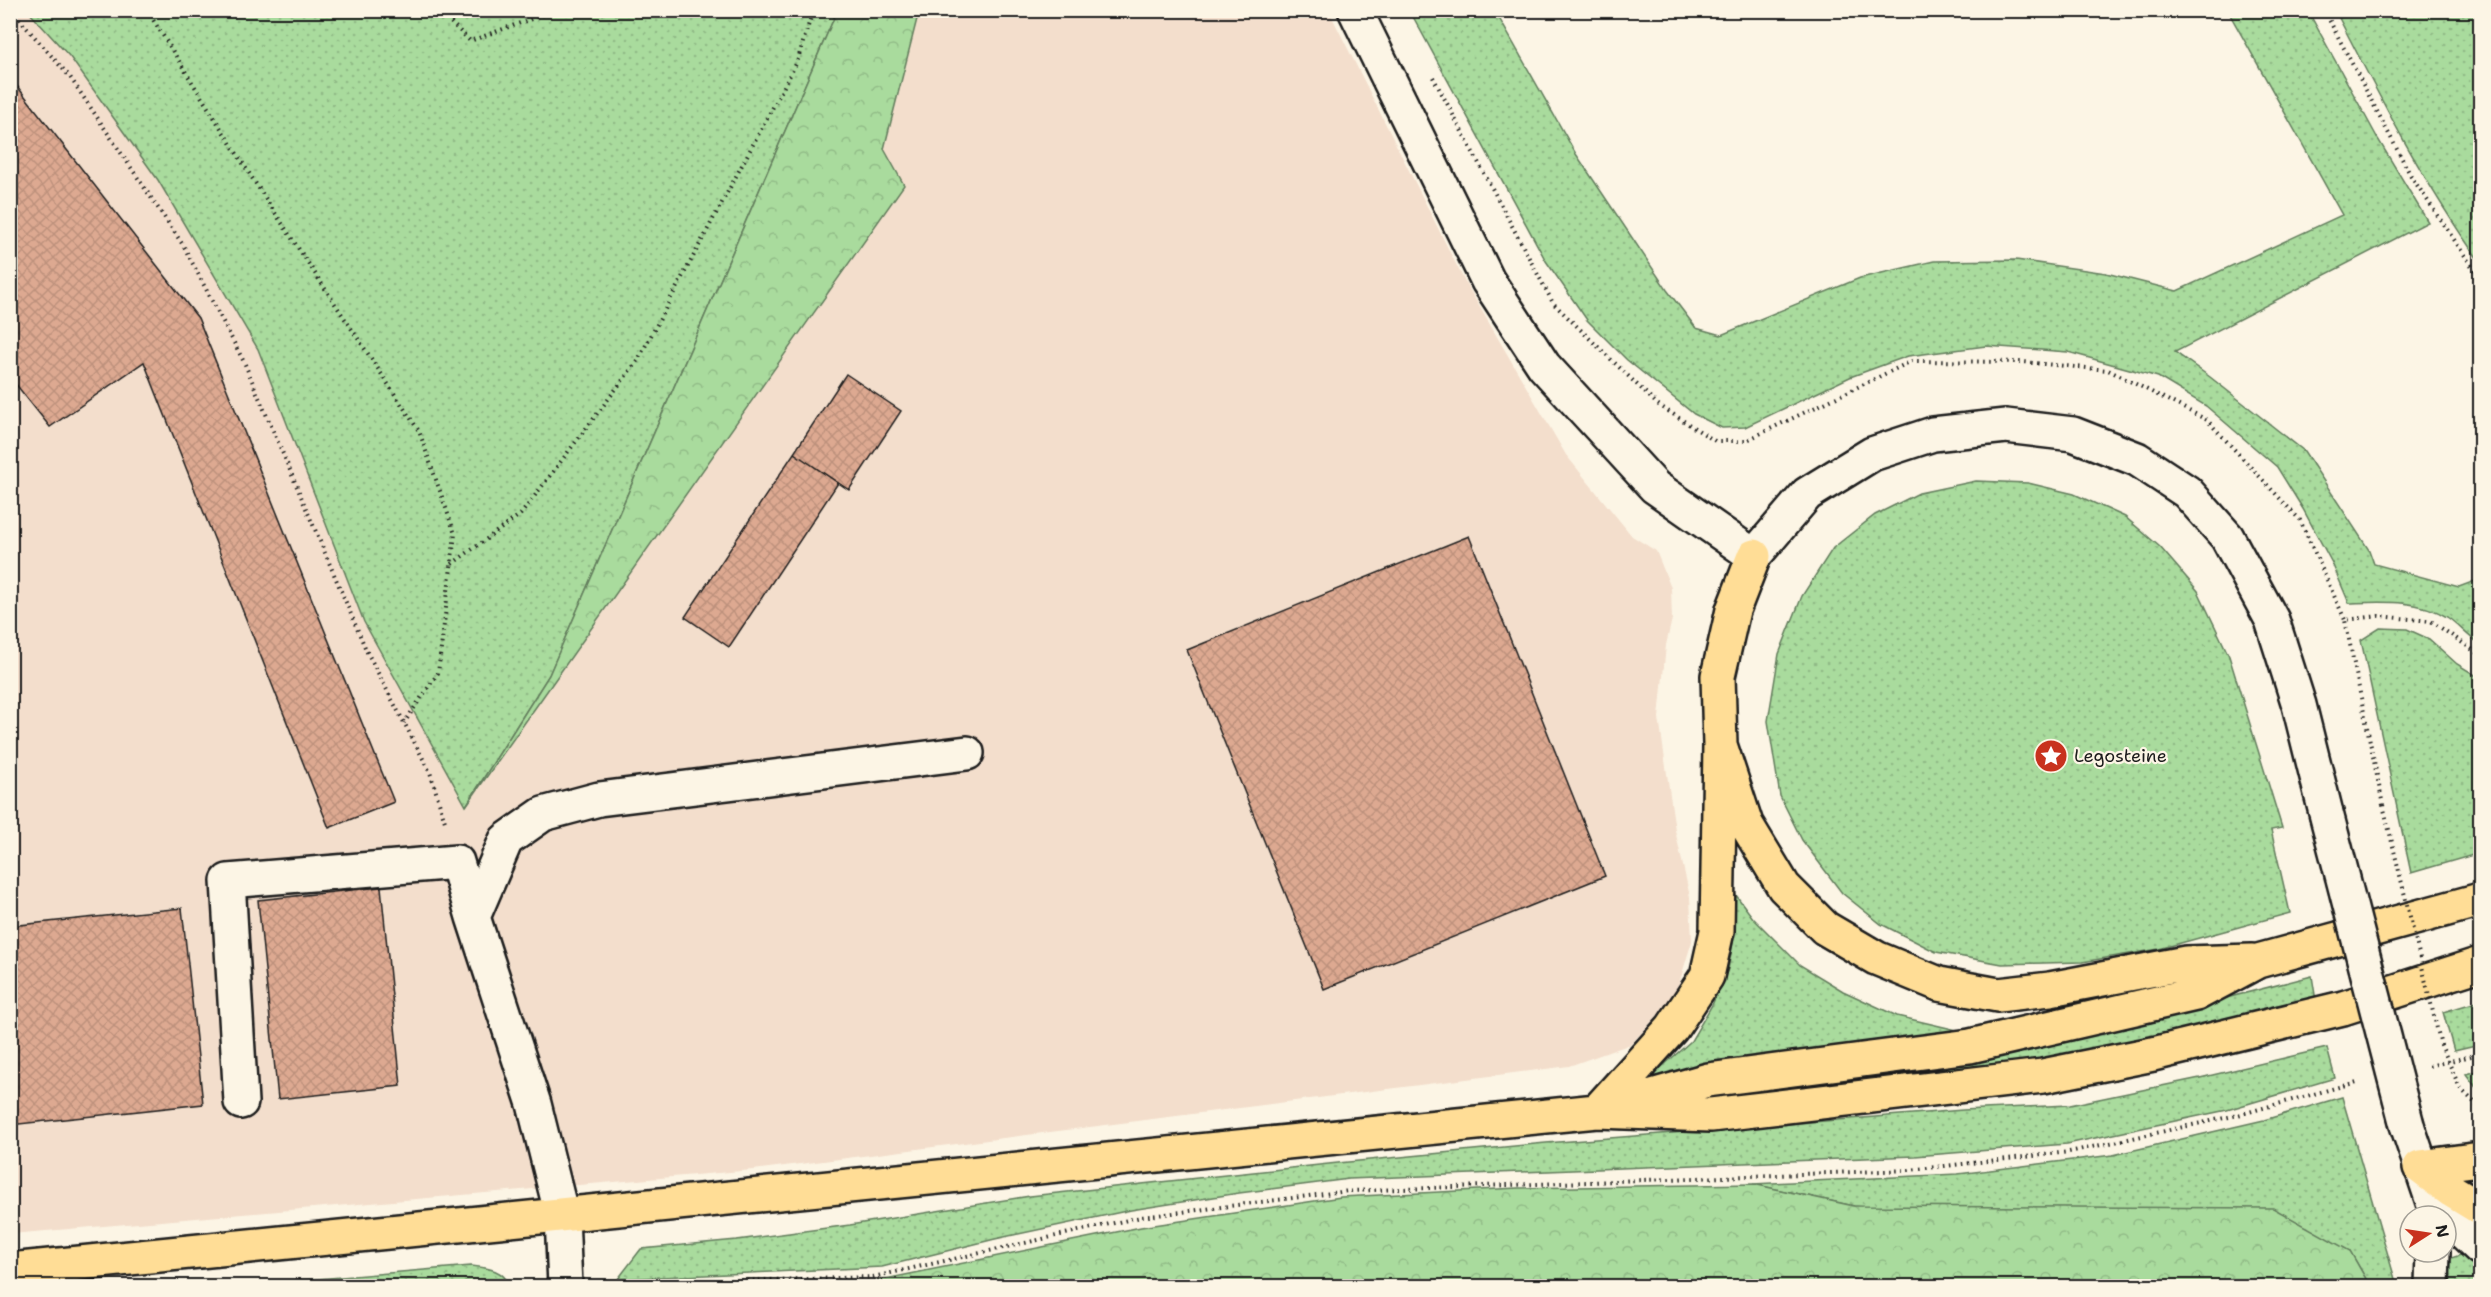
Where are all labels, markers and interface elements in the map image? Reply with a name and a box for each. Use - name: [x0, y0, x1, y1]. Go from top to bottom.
- place icon: Legosteine: [2033, 738, 2069, 774]
- place label: Legosteine: [2074, 744, 2167, 768]
- north arrow: [2398, 1204, 2458, 1264]
- text: N: [2431, 1223, 2454, 1239]

